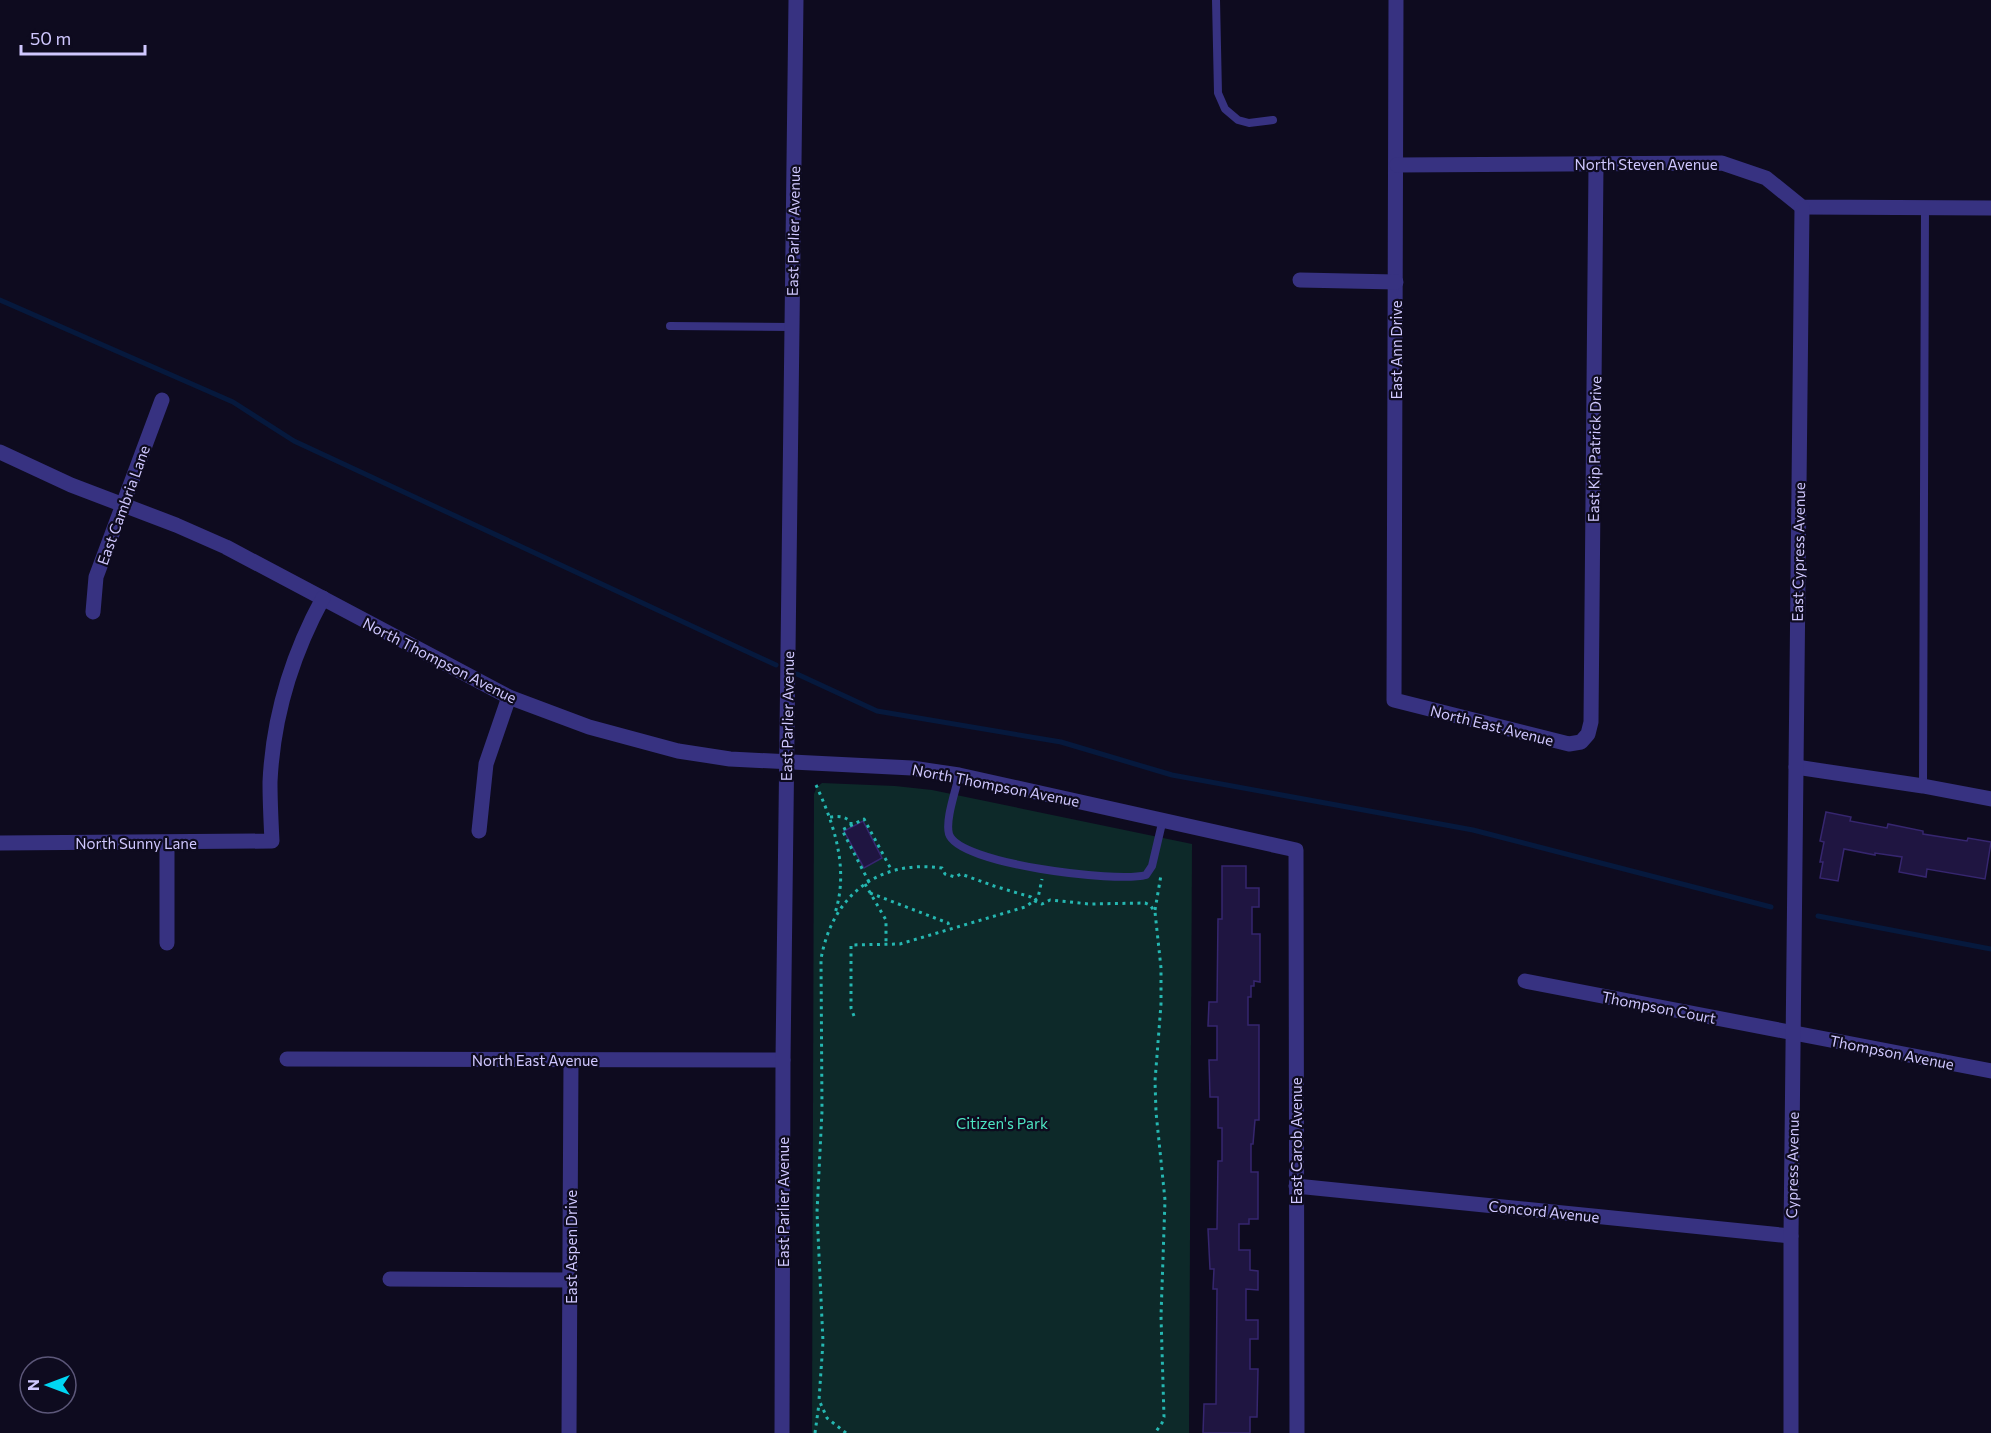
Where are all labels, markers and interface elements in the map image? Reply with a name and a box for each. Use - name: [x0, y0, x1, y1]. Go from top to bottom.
- scale bar: [21, 18, 146, 56]
- text: 50 m: [30, 27, 71, 49]
- street label: North Steven Avenue: [1574, 155, 1718, 173]
- street label: East Parlier Avenue: [783, 166, 803, 296]
- street label: East Ann Drive: [1387, 300, 1405, 400]
- street label: East Kip Patrick Drive: [1584, 376, 1604, 522]
- street label: East Cambria Lane: [93, 443, 153, 567]
- street label: East Cypress Avenue: [1788, 482, 1808, 622]
- street label: North Thompson Avenue: [360, 613, 520, 707]
- street label: East Parlier Avenue: [777, 651, 797, 781]
- street label: North East Avenue: [1428, 701, 1556, 749]
- street label: North Thompson Avenue: [911, 760, 1081, 810]
- street label: North Sunny Lane: [75, 834, 197, 852]
- street label: Thompson Court: [1600, 987, 1718, 1027]
- street label: Thompson Avenue: [1828, 1031, 1956, 1073]
- street label: North East Avenue: [472, 1051, 598, 1069]
- street label: East Carob Avenue: [1287, 1077, 1305, 1205]
- street label: Cypress Avenue: [1782, 1111, 1802, 1219]
- park label: Citizen's Park: [956, 1114, 1048, 1132]
- street label: East Parlier Avenue: [774, 1137, 792, 1267]
- street label: East Aspen Drive: [562, 1190, 580, 1304]
- street label: Concord Avenue: [1488, 1196, 1600, 1226]
- north arrow: [18, 1355, 78, 1415]
- text: N: [23, 1379, 42, 1391]

